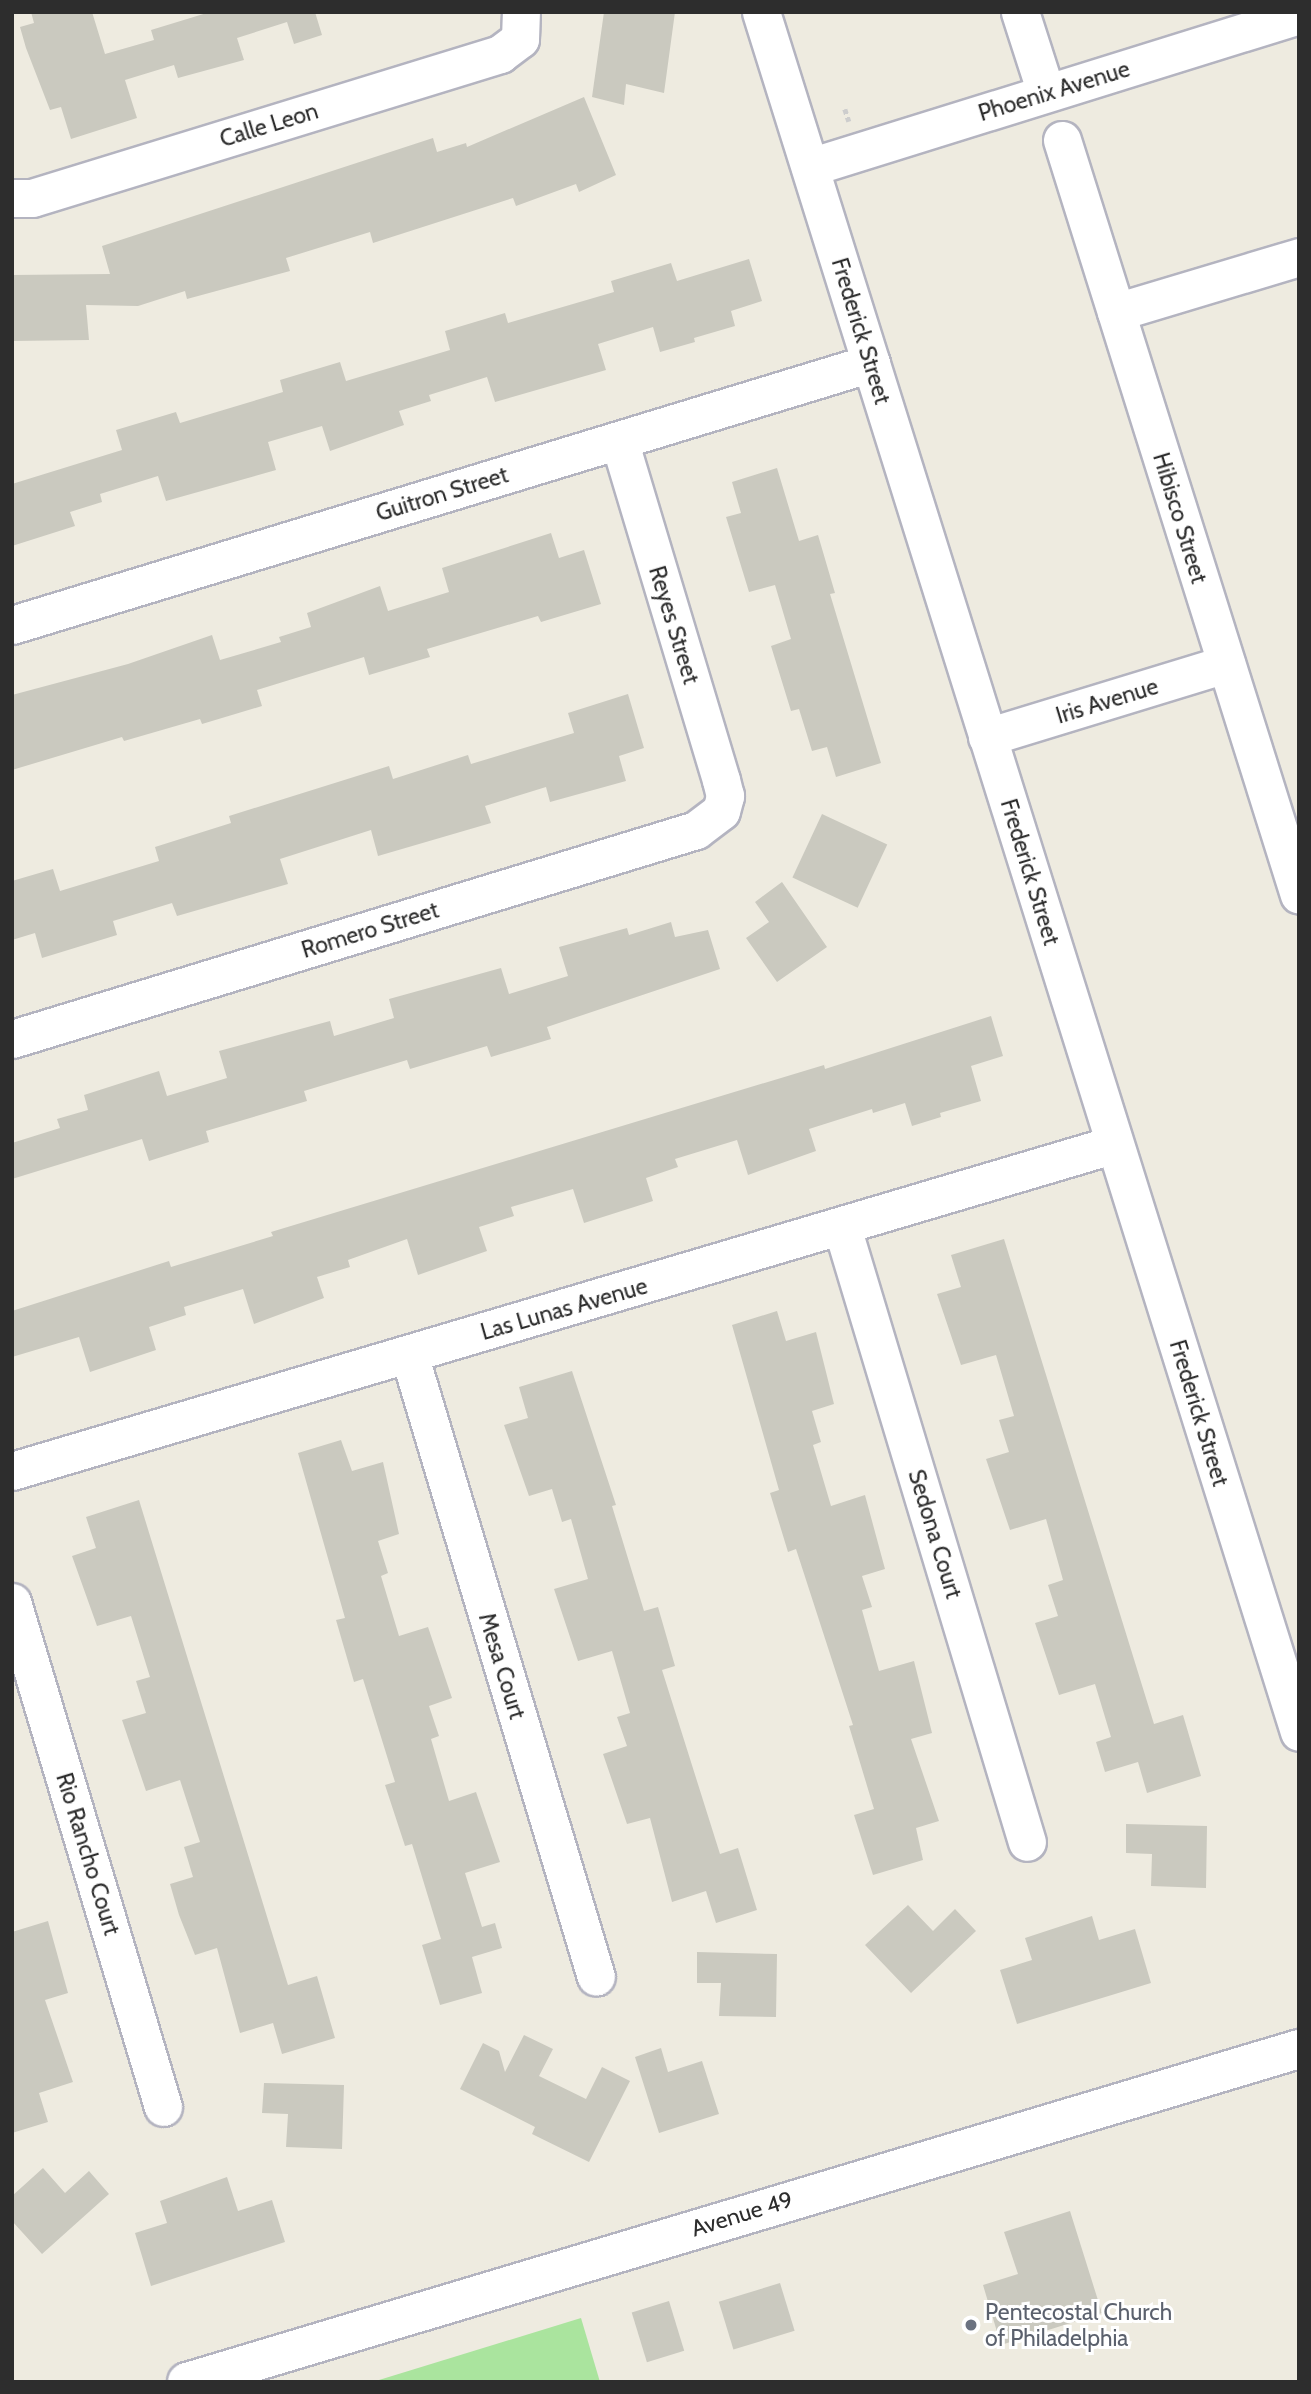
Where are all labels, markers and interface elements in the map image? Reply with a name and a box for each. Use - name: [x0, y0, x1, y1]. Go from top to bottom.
- street label: Phoenix Avenue: [975, 55, 1133, 127]
- street label: Calle Leon: [216, 97, 322, 153]
- street label: Frederick Street: [826, 255, 896, 407]
- street label: Hibisco Street: [1147, 449, 1213, 587]
- street label: Guitron Street: [373, 461, 511, 527]
- street label: Reyes Street: [643, 563, 705, 687]
- street label: Iris Avenue: [1053, 672, 1161, 730]
- street label: Frederick Street: [995, 796, 1065, 948]
- street label: Romero Street: [298, 896, 442, 964]
- street label: Las Lunas Avenue: [477, 1272, 651, 1346]
- street label: Frederick Street: [1164, 1337, 1234, 1489]
- street label: Sedona Court: [902, 1466, 968, 1602]
- street label: Mesa Court: [473, 1610, 531, 1722]
- street label: Rio Rancho Court: [50, 1769, 126, 1939]
- street label: Avenue 49: [688, 2186, 796, 2242]
- place label: Pentecostal Church of Philadelphia: [985, 2298, 1172, 2352]
- marker: Pentecostal Church of Philadelphia: [963, 2317, 979, 2333]

